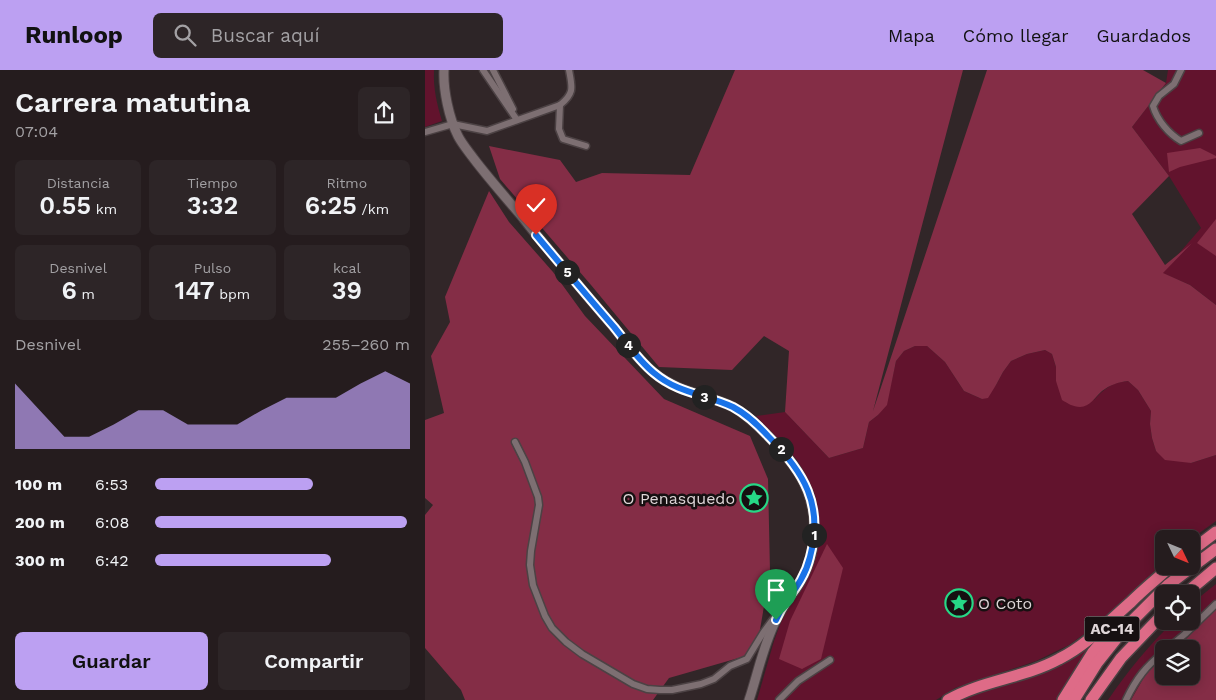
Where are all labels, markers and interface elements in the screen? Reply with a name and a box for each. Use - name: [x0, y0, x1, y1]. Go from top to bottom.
- search box: [153, 13, 503, 58]
- text: Runloop: [25, 21, 123, 49]
- icon: search: [171, 21, 199, 49]
- text: Buscar aquí: [211, 24, 320, 47]
- text: Mapa: [888, 25, 935, 46]
- text: Cómo llegar: [963, 25, 1069, 46]
- text: Guardados: [1097, 25, 1191, 46]
- text: Carrera matutina: [15, 86, 250, 119]
- button: share: [358, 87, 410, 139]
- text: 07:04: [15, 122, 58, 141]
- text: Distancia: [47, 175, 110, 191]
- text: Tiempo: [187, 175, 238, 191]
- text: Ritmo: [327, 175, 367, 191]
- pin: [515, 184, 557, 235]
- text: 0.55: [39, 191, 91, 220]
- text: 3:32: [187, 191, 238, 220]
- text: 6:25: [305, 191, 357, 220]
- icon: check: [522, 191, 550, 219]
- text: km: [91, 201, 117, 217]
- text: /km: [357, 201, 389, 217]
- text: Desnivel: [49, 260, 107, 276]
- text: Pulso: [194, 260, 231, 276]
- text: kcal: [333, 260, 361, 276]
- pin: 5: [555, 260, 579, 284]
- text: 5: [563, 264, 572, 280]
- text: 6: [61, 276, 77, 305]
- text: 147: [175, 276, 215, 305]
- text: 39: [332, 276, 362, 305]
- text: m: [77, 286, 95, 302]
- text: bpm: [215, 286, 250, 302]
- pin: 4: [615, 332, 641, 358]
- text: Desnivel: [15, 335, 81, 354]
- text: 255–260 m: [322, 335, 410, 354]
- text: 4: [624, 337, 633, 353]
- pin: 3: [691, 384, 717, 410]
- text: 3: [700, 389, 709, 405]
- pin: 2: [769, 436, 793, 462]
- text: 2: [777, 441, 786, 457]
- text: 100 m: [15, 475, 62, 494]
- text: 6:53: [95, 475, 128, 494]
- place icon: O Penasquedo: [739, 483, 769, 513]
- place label: O Penasquedo: [623, 489, 735, 508]
- text: 200 m: [15, 513, 65, 532]
- text: 6:08: [95, 513, 129, 532]
- pin: 1: [801, 522, 827, 548]
- text: 1: [811, 527, 818, 543]
- north arrow: [1155, 530, 1200, 575]
- map controls: [1155, 530, 1200, 685]
- text: 300 m: [15, 551, 65, 570]
- text: 6:42: [95, 551, 129, 570]
- pin: [755, 569, 797, 620]
- icon: arrive: [762, 576, 790, 604]
- button: locate: [1155, 585, 1200, 630]
- place icon: O Coto: [944, 588, 974, 618]
- place label: O Coto: [978, 594, 1032, 613]
- road number: AC-14: [1085, 616, 1139, 642]
- button: Guardar: [15, 632, 208, 690]
- button: Compartir: [218, 632, 410, 690]
- button: layers: [1155, 640, 1200, 685]

